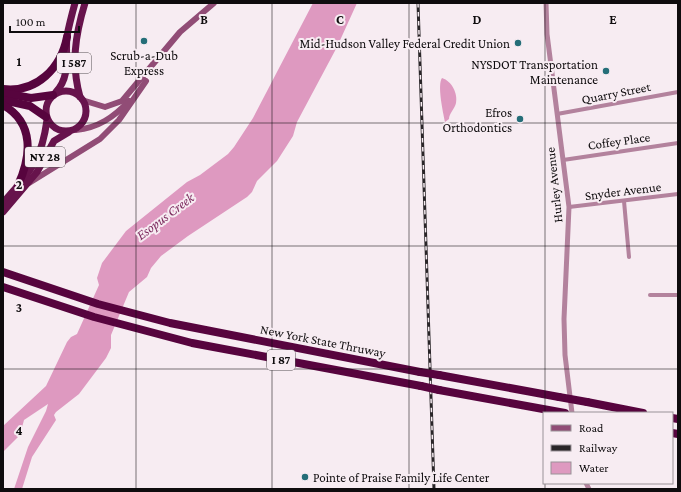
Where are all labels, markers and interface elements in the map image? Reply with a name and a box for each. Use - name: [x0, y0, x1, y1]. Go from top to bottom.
- scale bar: [10, 8, 79, 34]
- text: B: [200, 12, 208, 27]
- text: C: [336, 12, 344, 27]
- text: D: [473, 12, 482, 27]
- text: E: [609, 12, 617, 27]
- text: 100 m: [16, 15, 46, 29]
- marker: Scrub-a-Dub Express: [139, 36, 149, 46]
- place label: Mid-Hudson Valley Federal Credit Union: [300, 36, 510, 51]
- marker: Mid-Hudson Valley Federal Credit Union: [513, 38, 523, 48]
- place label: Scrub-a-Dub Express: [110, 48, 178, 78]
- road number: I 587: [57, 53, 91, 73]
- text: 1: [17, 54, 22, 69]
- place label: NYSDOT Transportation Maintenance: [471, 57, 598, 87]
- marker: NYSDOT Transportation Maintenance: [601, 66, 611, 76]
- street label: Quarry Street: [580, 79, 652, 107]
- place label: Efros Orthodontics: [442, 105, 512, 135]
- marker: Efros Orthodontics: [515, 114, 525, 124]
- street label: Coffey Place: [587, 129, 651, 153]
- street label: Hurley Avenue: [543, 146, 565, 223]
- road number: NY 28: [25, 147, 65, 167]
- text: 2: [16, 177, 23, 192]
- street label: Snyder Avenue: [584, 179, 662, 203]
- water label: Esopus Creek: [133, 189, 198, 243]
- text: 3: [16, 300, 22, 315]
- street label: New York State Thruway: [259, 321, 388, 361]
- road number: I 87: [267, 350, 295, 370]
- legend: [543, 412, 673, 484]
- text: Road: [579, 421, 604, 435]
- text: 4: [15, 423, 23, 438]
- text: Railway: [579, 441, 618, 455]
- text: Water: [579, 461, 609, 475]
- place label: Pointe of Praise Family Life Center: [313, 470, 490, 485]
- marker: Pointe of Praise Family Life Center: [300, 472, 310, 482]

